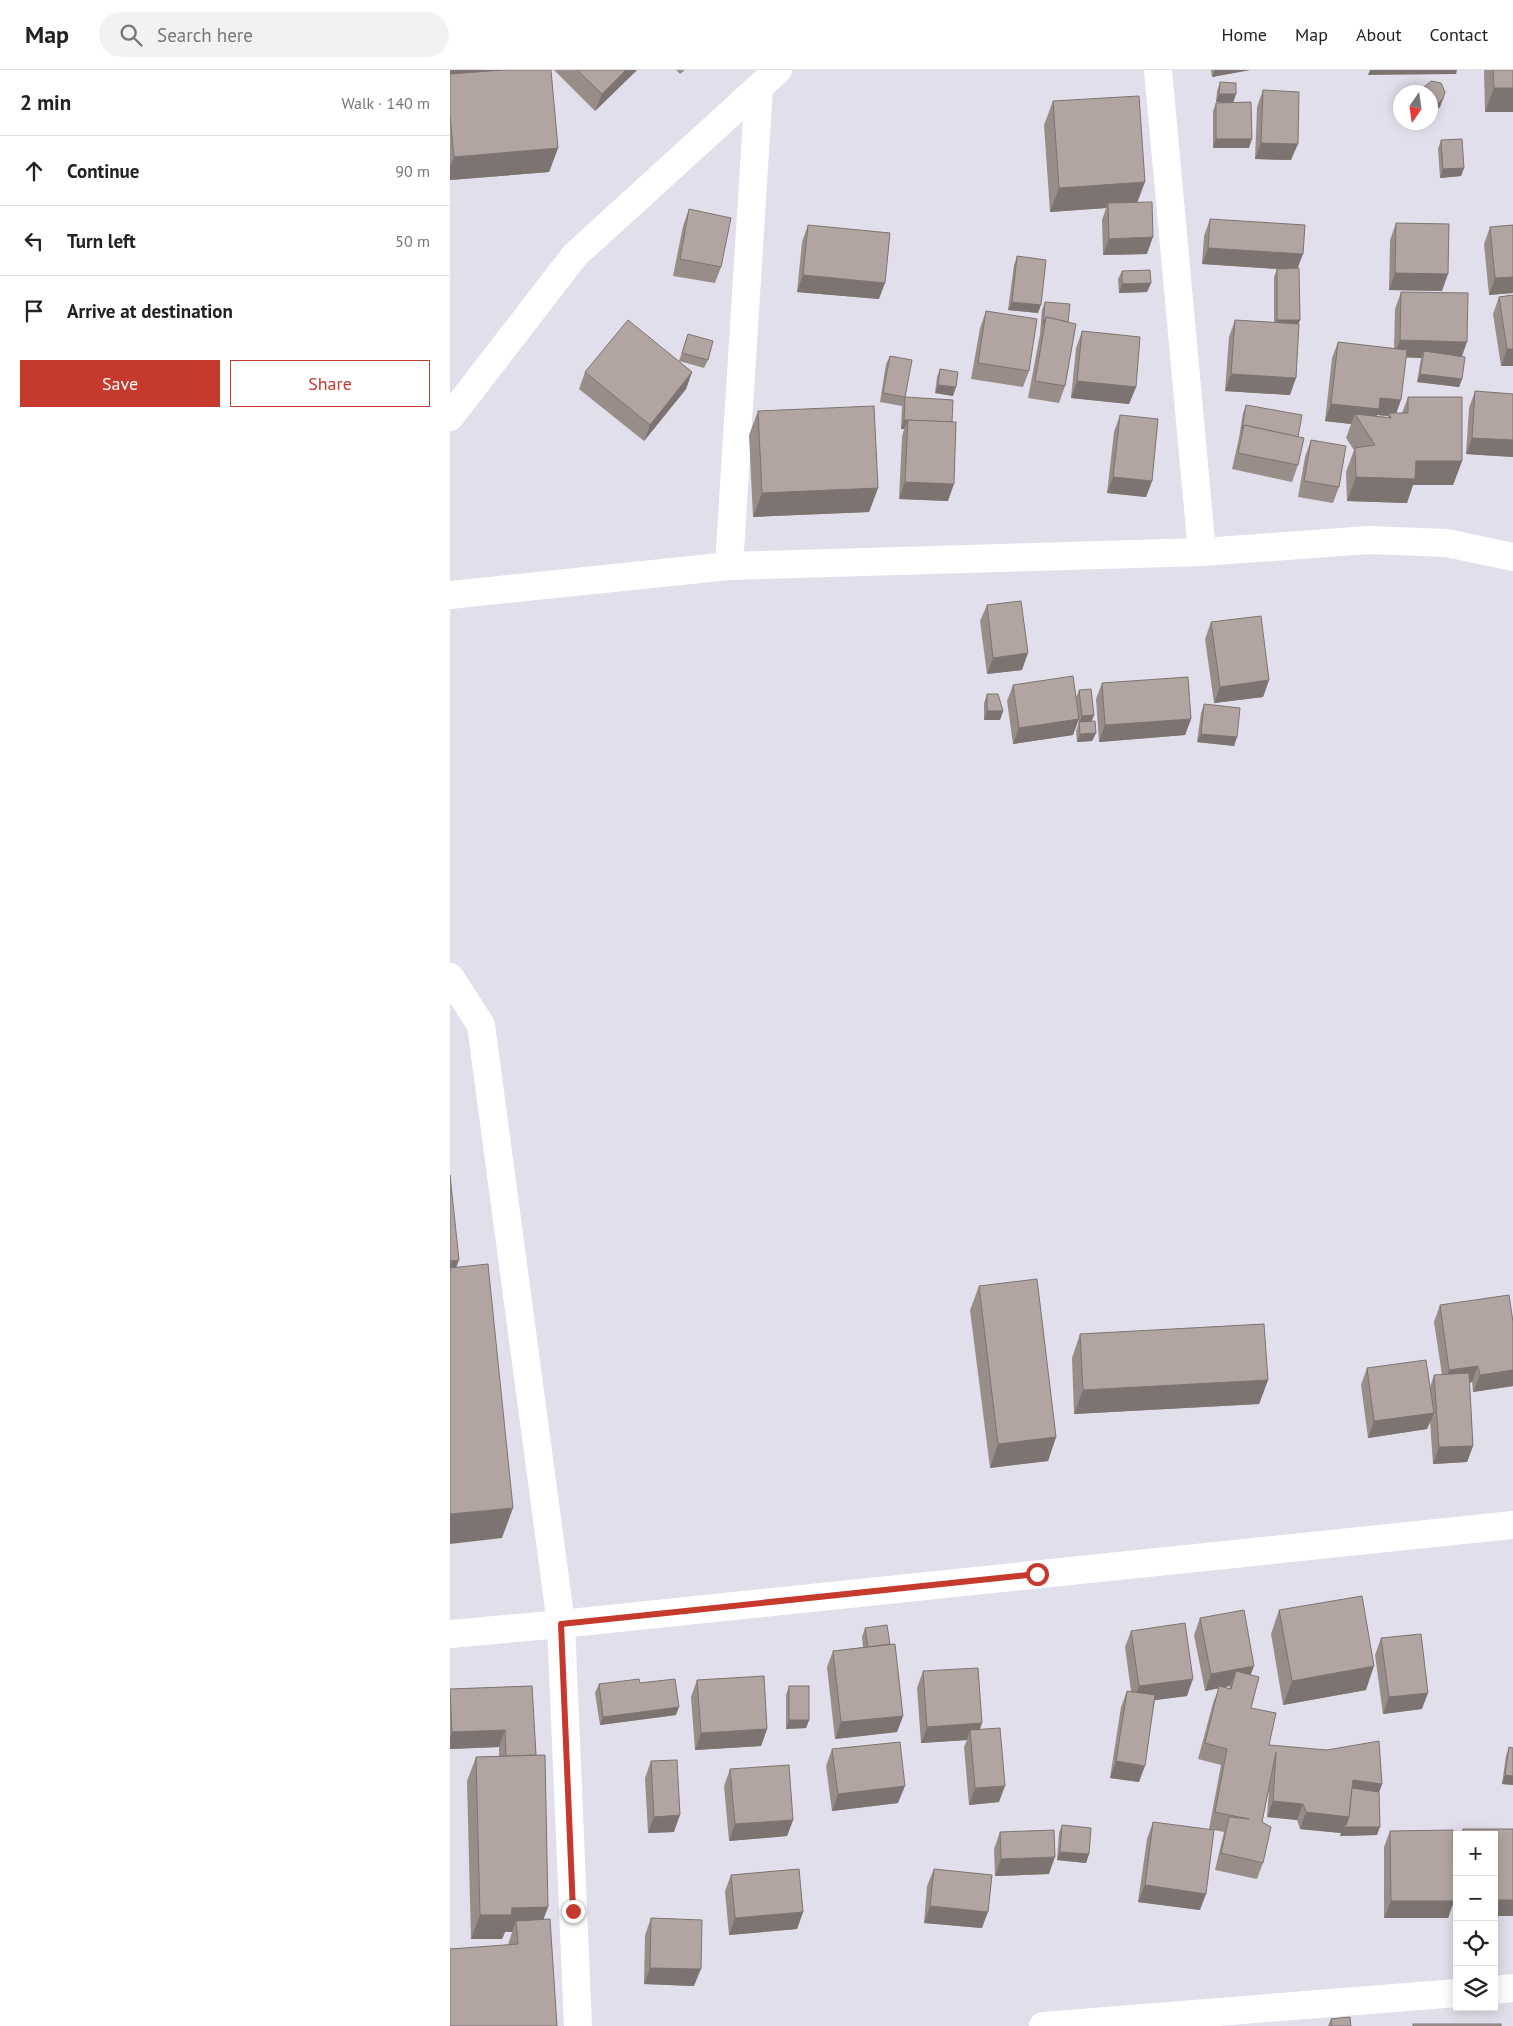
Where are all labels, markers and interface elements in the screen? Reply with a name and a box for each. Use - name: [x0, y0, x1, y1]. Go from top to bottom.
- search box: [99, 12, 449, 57]
- text: Map: [25, 19, 69, 50]
- icon: search: [117, 21, 145, 49]
- text: Search here: [157, 23, 253, 47]
- text: Home: [1221, 23, 1267, 46]
- text: Map: [1295, 23, 1328, 46]
- text: About: [1356, 23, 1402, 46]
- text: Contact: [1430, 23, 1488, 46]
- north arrow: [1393, 85, 1438, 130]
- text: 2 min: [20, 89, 71, 116]
- text: Walk · 140 m: [341, 93, 430, 113]
- icon: ahead: [20, 157, 48, 185]
- text: Continue: [67, 159, 139, 183]
- text: 90 m: [395, 161, 430, 181]
- icon: left: [20, 227, 48, 255]
- text: Turn left: [67, 229, 136, 253]
- text: 50 m: [395, 231, 430, 251]
- icon: arrive: [20, 297, 48, 325]
- text: Arrive at destination: [67, 299, 233, 323]
- button: Save: [20, 360, 220, 407]
- button: Share: [230, 360, 430, 407]
- route start: [1026, 1563, 1049, 1586]
- map controls: [1453, 1831, 1498, 2011]
- button: +: [1453, 1831, 1498, 1876]
- button: −: [1453, 1876, 1498, 1921]
- route end: [562, 1900, 585, 1923]
- button: locate: [1453, 1921, 1498, 1966]
- button: layers: [1453, 1966, 1498, 2011]

